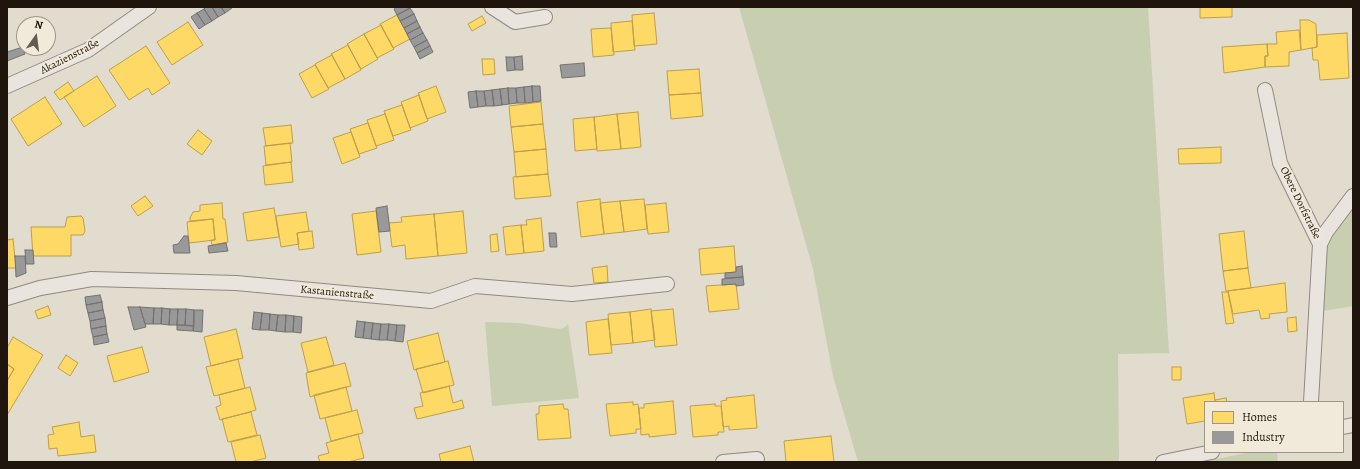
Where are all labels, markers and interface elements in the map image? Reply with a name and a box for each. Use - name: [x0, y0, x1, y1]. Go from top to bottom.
- north arrow: [16, 16, 56, 56]
- text: N: [33, 17, 44, 33]
- street label: Akazienstraße: [38, 36, 102, 78]
- street label: Obere Dorfstraße: [1277, 165, 1323, 241]
- street label: Kastanienstraße: [300, 283, 374, 303]
- legend: [1204, 401, 1344, 453]
- text: Homes: [1242, 409, 1277, 425]
- text: Industry: [1242, 429, 1285, 445]

